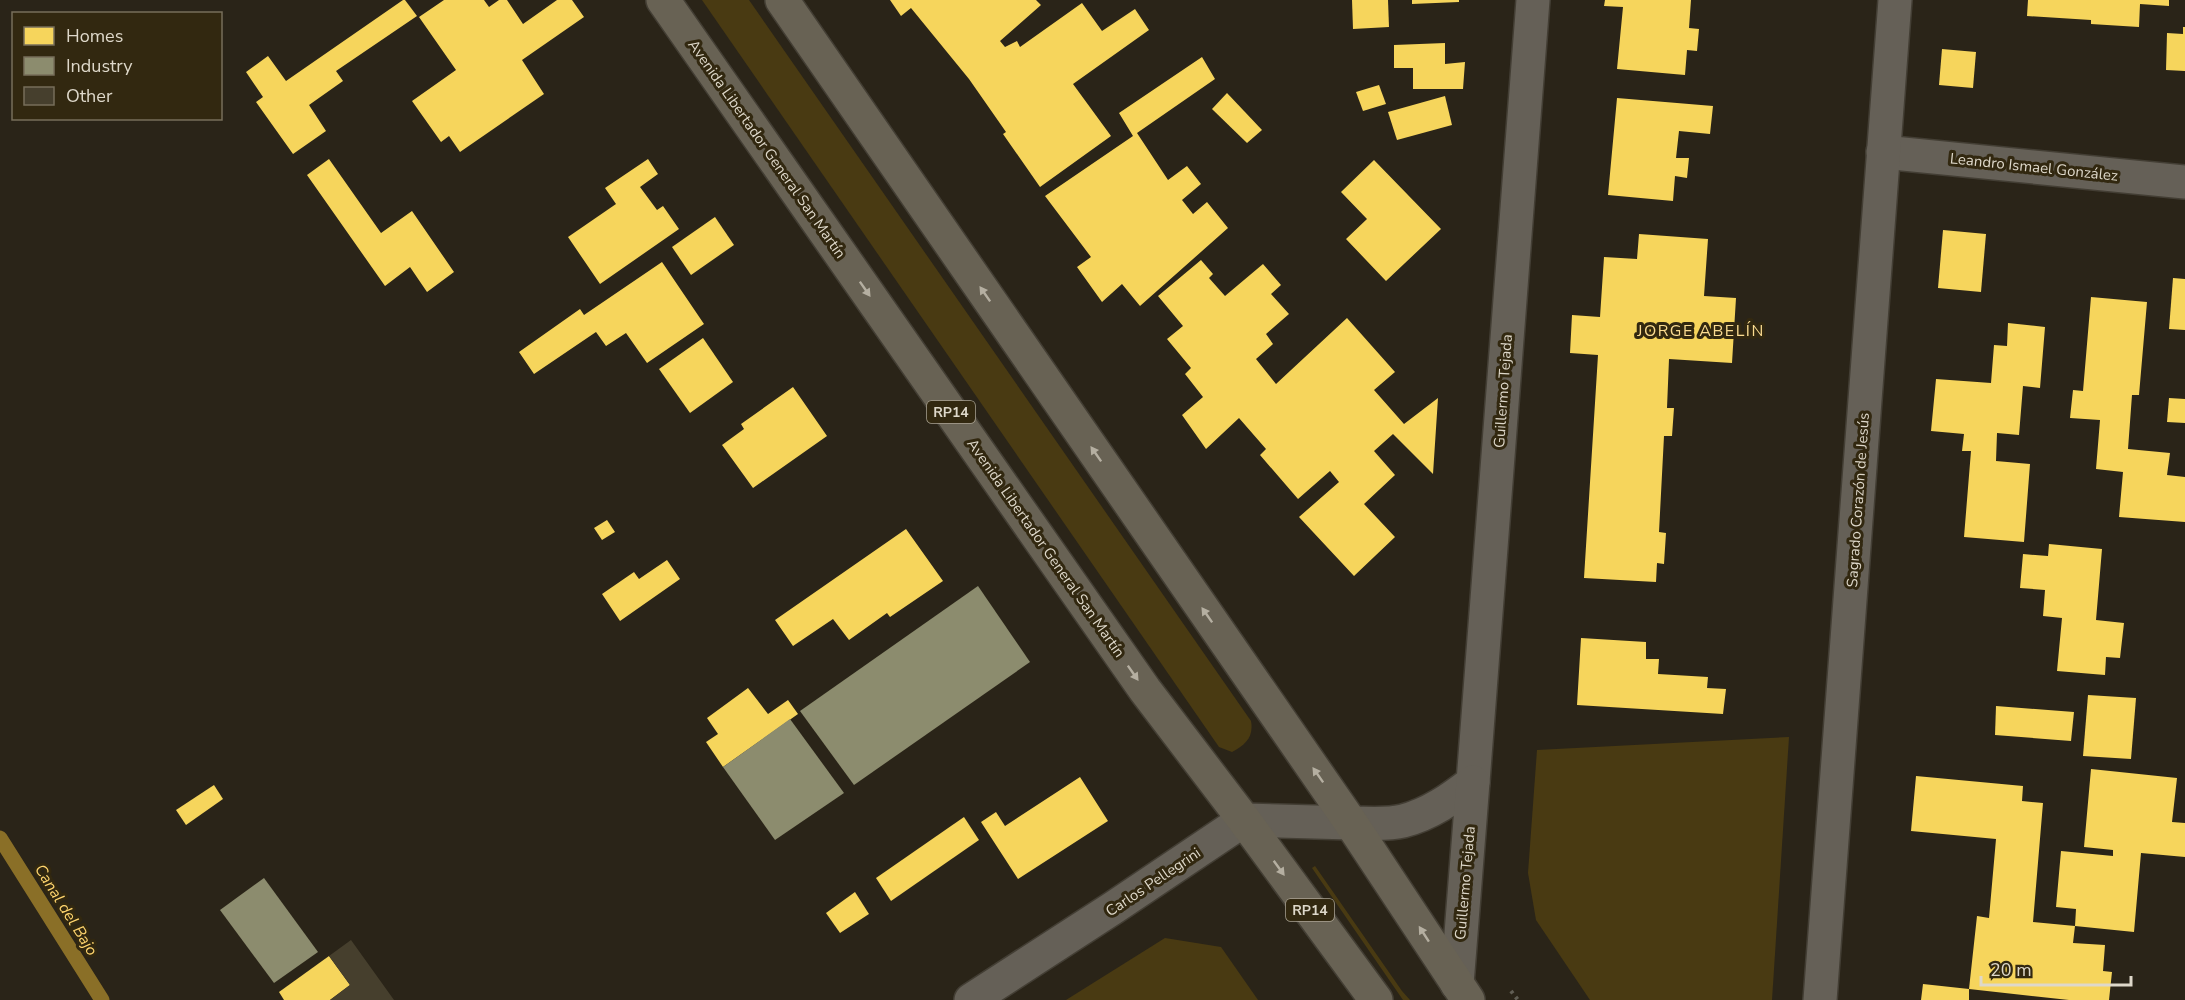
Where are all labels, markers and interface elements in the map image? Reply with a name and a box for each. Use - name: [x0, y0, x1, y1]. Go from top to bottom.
- legend: [12, 12, 222, 120]
- text: Homes: [66, 24, 123, 48]
- street label: Avenida Libertador General San Martín: [684, 36, 850, 262]
- text: Industry: [66, 54, 133, 78]
- text: Other: [66, 84, 113, 108]
- street label: Leandro Ismael González: [1949, 148, 2119, 186]
- one-way arrow: [859, 281, 870, 297]
- one-way arrow: [980, 286, 991, 302]
- district label: JORGE ABELÍN: [1636, 320, 1765, 342]
- street label: Guillermo Tejada: [1489, 333, 1517, 449]
- road number: RP14: [927, 401, 975, 423]
- street label: Sagrado Corazón de Jesús: [1842, 412, 1874, 588]
- street label: Avenida Libertador General San Martín: [963, 435, 1129, 661]
- one-way arrow: [1090, 447, 1102, 463]
- one-way arrow: [1201, 607, 1213, 623]
- one-way arrow: [1127, 664, 1139, 680]
- one-way arrow: [1312, 767, 1323, 784]
- street label: Guillermo Tejada: [1450, 825, 1480, 941]
- street label: Carlos Pellegrini: [1102, 843, 1204, 921]
- one-way arrow: [1273, 859, 1285, 875]
- water label: Canal del Bajo: [29, 860, 103, 960]
- road number: RP14: [1286, 899, 1334, 921]
- one-way arrow: [1419, 926, 1430, 942]
- scale bar: [1981, 949, 2131, 987]
- text: 20 m: [1990, 958, 2032, 982]

